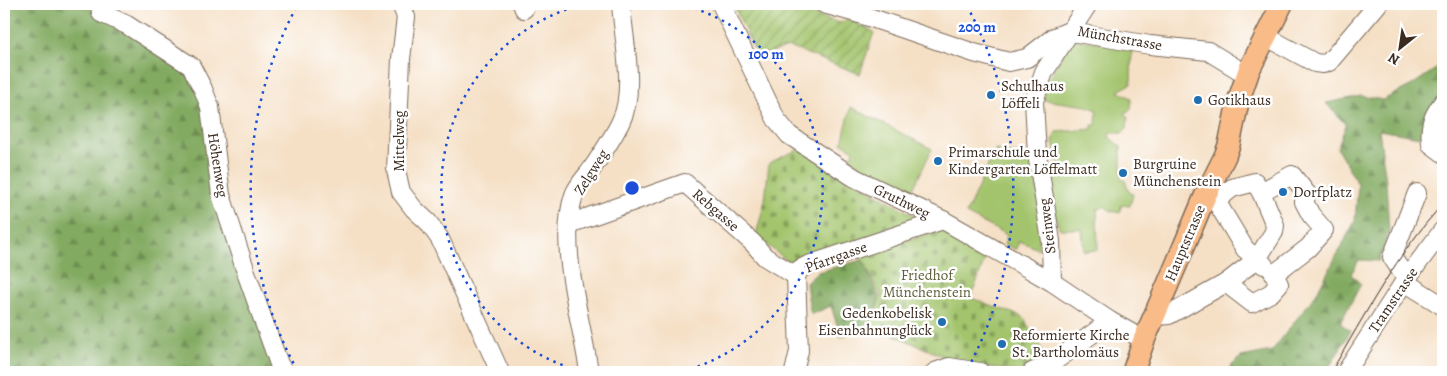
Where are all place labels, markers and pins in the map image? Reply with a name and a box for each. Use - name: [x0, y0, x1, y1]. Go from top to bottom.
- place label: Schulhaus Löffeli: [1001, 76, 1064, 113]
- marker: Schulhaus Löffeli: [985, 89, 997, 101]
- place label: Gotikhaus: [1208, 90, 1271, 110]
- marker: Gotikhaus: [1192, 94, 1204, 106]
- place label: Primarschule und Kindergarten Löffelmatt: [948, 142, 1097, 179]
- place label: Burgruine Münchenstein: [1133, 154, 1221, 191]
- marker: Primarschule und Kindergarten Löffelmatt: [932, 155, 944, 167]
- marker: Burgruine Münchenstein: [1117, 167, 1129, 179]
- centre of rings: [623, 179, 641, 197]
- place label: Dorfplatz: [1293, 182, 1352, 202]
- marker: Dorfplatz: [1277, 186, 1289, 198]
- place label: Gedenkobelisk Eisenbahnunglück: [818, 303, 933, 340]
- marker: Gedenkobelisk Eisenbahnunglück: [936, 316, 948, 328]
- place label: Reformierte Kirche St. Bartholomäus: [1012, 325, 1130, 362]
- marker: Reformierte Kirche St. Bartholomäus: [996, 338, 1008, 350]

